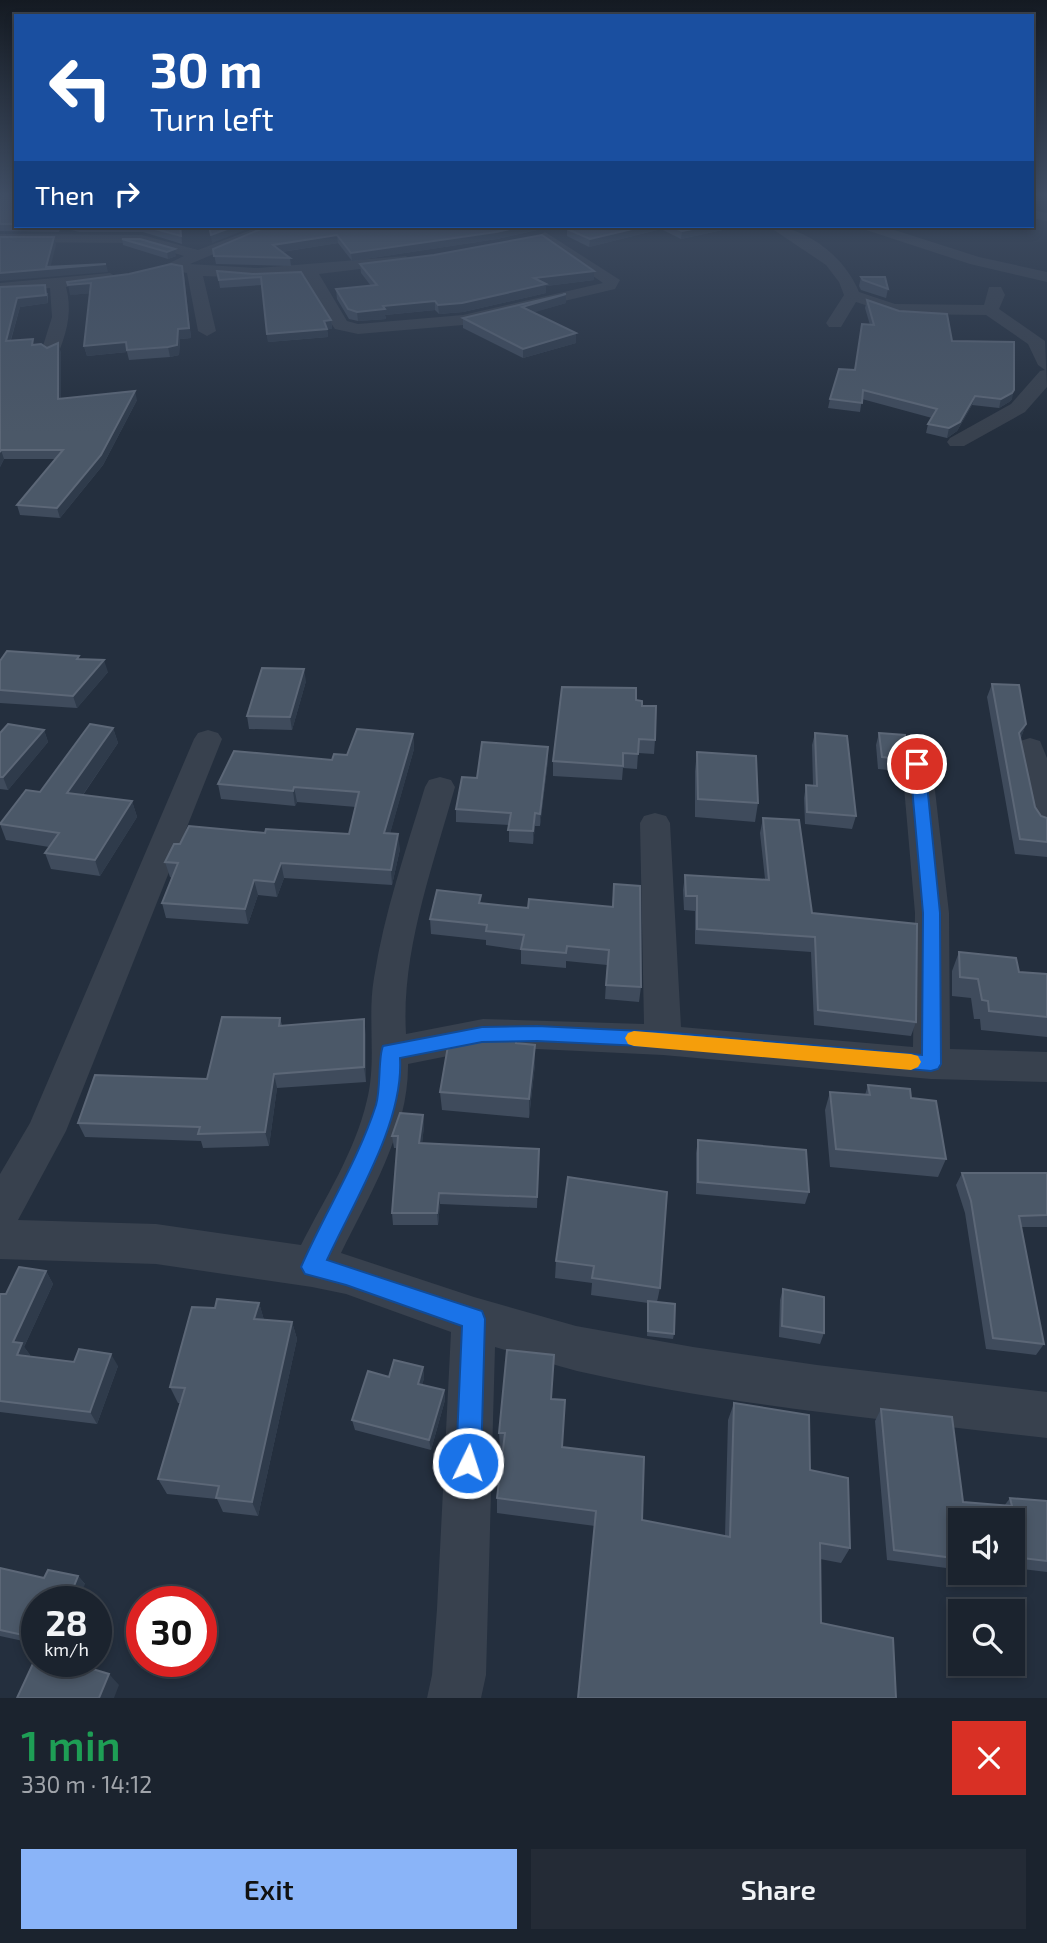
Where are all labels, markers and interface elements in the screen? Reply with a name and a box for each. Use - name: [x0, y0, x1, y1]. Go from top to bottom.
- text: 30 m: [150, 39, 262, 98]
- icon: left: [35, 42, 126, 133]
- text: Turn left: [150, 99, 274, 137]
- icon: right: [108, 175, 146, 213]
- text: Then: [35, 179, 94, 210]
- pin: [887, 734, 947, 794]
- icon: arrive: [898, 745, 936, 783]
- position arrow: [431, 1426, 505, 1500]
- map controls: [948, 1508, 1025, 1676]
- button: sound: [948, 1508, 1025, 1585]
- speed limit sign: 30: [126, 1586, 217, 1677]
- button: search: [948, 1599, 1025, 1676]
- text: 28: [45, 1601, 88, 1643]
- text: km/h: [44, 1638, 89, 1660]
- text: 1 min: [21, 1719, 121, 1769]
- button: close: [952, 1721, 1026, 1795]
- text: 330 m · 14:12: [21, 1770, 152, 1798]
- button: Exit: [21, 1849, 517, 1929]
- button: Share: [531, 1849, 1026, 1929]

